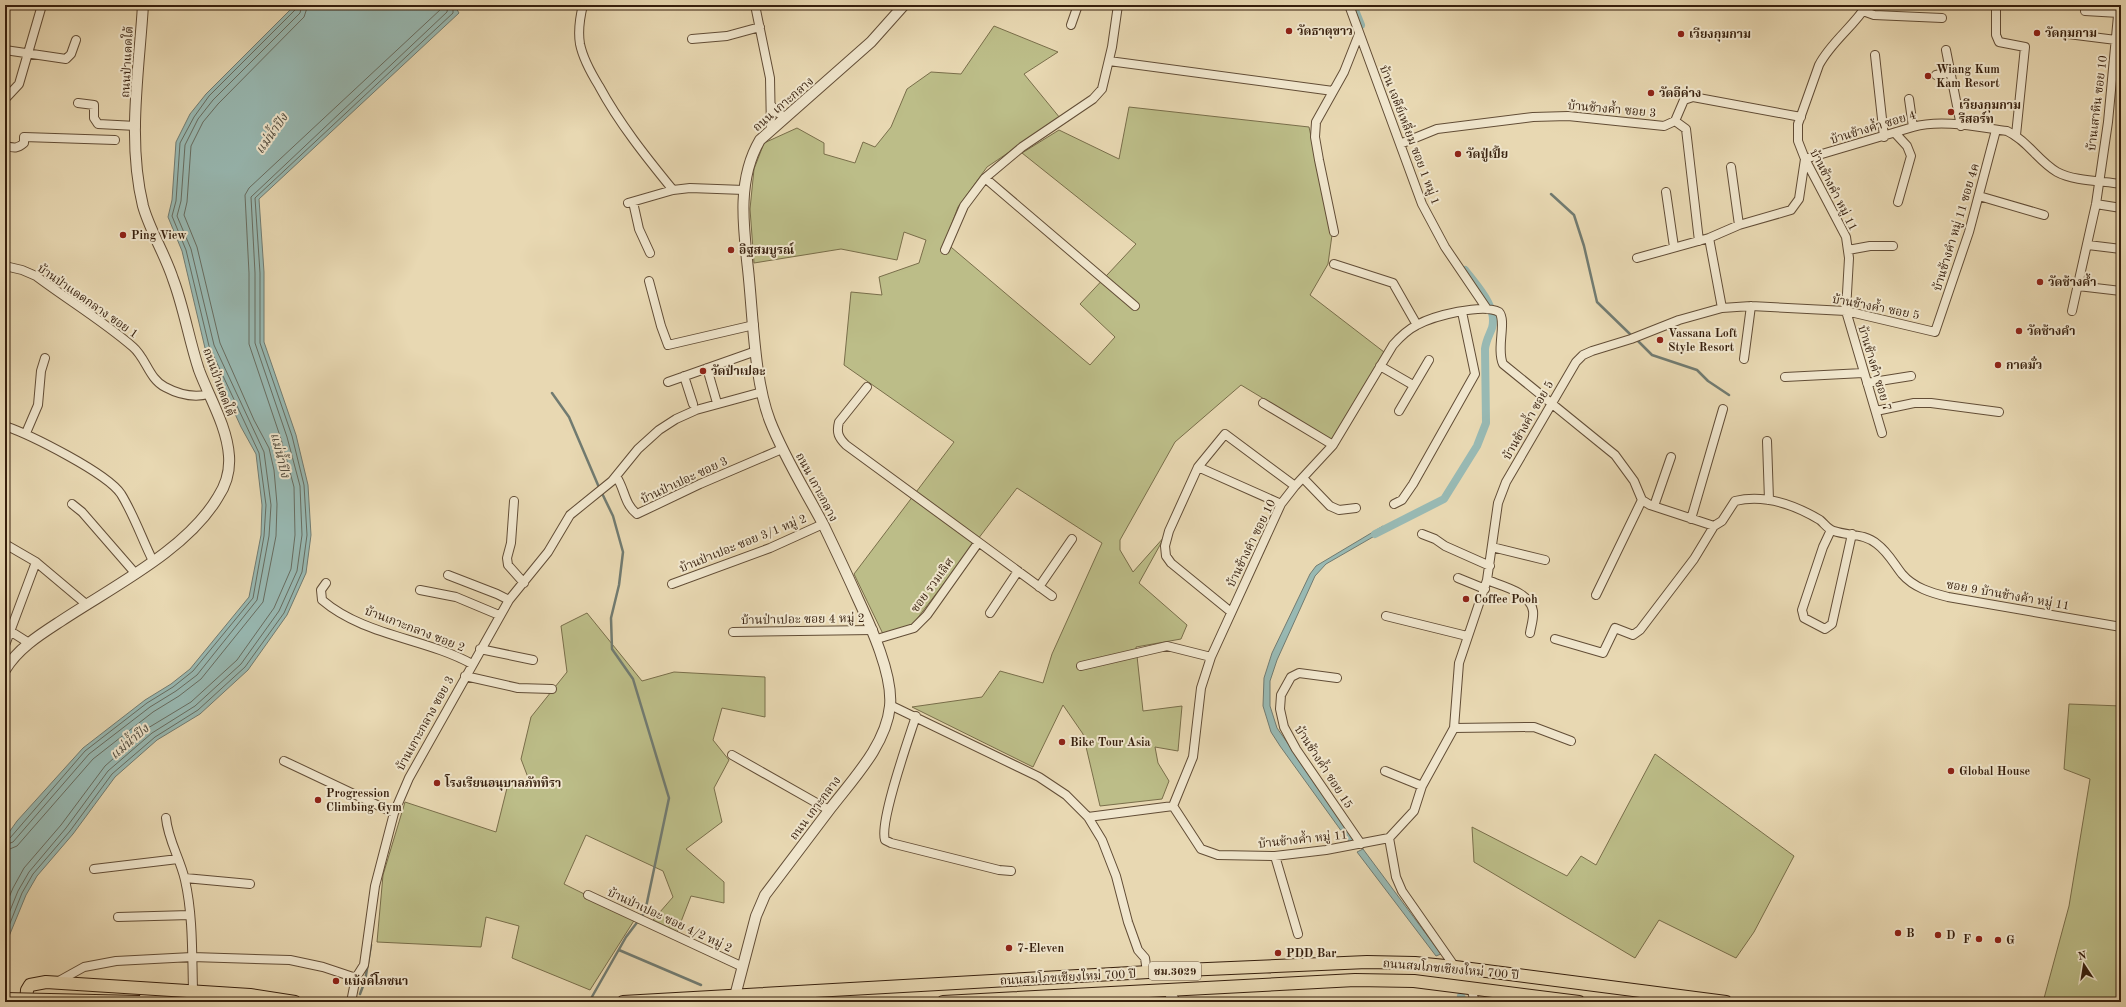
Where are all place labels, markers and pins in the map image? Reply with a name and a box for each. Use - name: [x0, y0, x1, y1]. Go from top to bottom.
- place label: วัดธาตุขาว: [1297, 24, 1353, 39]
- marker: วัดธาตุขาว: [1284, 26, 1294, 36]
- place label: วัดกุมกาม: [2045, 26, 2097, 41]
- place label: เวียงกุมกาม: [1689, 27, 1751, 42]
- marker: วัดกุมกาม: [2032, 28, 2042, 38]
- marker: เวียงกุมกาม: [1676, 29, 1686, 39]
- place label: Wiang Kum Kam Resort: [1936, 64, 2000, 90]
- marker: Wiang Kum Kam Resort: [1923, 71, 1933, 81]
- place label: วัดอีค่าง: [1659, 86, 1701, 100]
- marker: วัดอีค่าง: [1646, 88, 1656, 98]
- place label: เวียงกุมกาม รีสอร์ท: [1959, 98, 2021, 126]
- marker: เวียงกุมกาม รีสอร์ท: [1946, 107, 1956, 117]
- place label: วัดปู่เปี้ย: [1466, 145, 1508, 162]
- marker: วัดปู่เปี้ย: [1453, 149, 1463, 159]
- marker: Ping View: [118, 230, 128, 240]
- place label: Ping View: [131, 230, 187, 242]
- place label: อิฐสมบูรณ์: [739, 242, 794, 258]
- marker: อิฐสมบูรณ์: [726, 245, 736, 255]
- place label: วัดช้างค้ำ: [2048, 273, 2097, 289]
- marker: วัดช้างค้ำ: [2035, 277, 2045, 287]
- place label: วัดช้างคำ: [2027, 324, 2076, 338]
- marker: วัดช้างคำ: [2014, 326, 2024, 336]
- place label: Vassana Loft Style Resort: [1668, 328, 1738, 354]
- marker: Vassana Loft Style Resort: [1655, 335, 1665, 345]
- place label: กาดมั่ว: [2006, 356, 2042, 372]
- marker: กาดมั่ว: [1993, 360, 2003, 370]
- place label: วัดป่าเปอะ: [711, 364, 765, 378]
- marker: วัดป่าเปอะ: [698, 366, 708, 376]
- marker: Coffee Pooh: [1461, 594, 1471, 604]
- place label: Coffee Pooh: [1474, 594, 1538, 606]
- marker: Bike Tour Asia: [1057, 737, 1067, 747]
- place label: Bike Tour Asia: [1070, 737, 1151, 749]
- marker: Global House: [1946, 766, 1956, 776]
- place label: Global House: [1959, 766, 2031, 778]
- place label: โรงเรียนอนุบาลภัททิรา: [444, 774, 561, 791]
- marker: โรงเรียนอนุบาลภัททิรา: [432, 778, 442, 788]
- place label: Progression Climbing Gym: [326, 788, 402, 814]
- marker: Progression Climbing Gym: [313, 795, 323, 805]
- marker: B: [1893, 928, 1903, 938]
- place label: B: [1906, 928, 1915, 940]
- marker: D: [1933, 930, 1943, 940]
- place label: D: [1946, 930, 1955, 942]
- place label: F: [1963, 934, 1971, 946]
- marker: F: [1974, 934, 1984, 944]
- marker: G: [1993, 935, 2003, 945]
- place label: G: [2006, 935, 2015, 947]
- marker: 7-Eleven: [1004, 943, 1014, 953]
- place label: 7-Eleven: [1017, 943, 1064, 955]
- marker: PDD Bar: [1273, 948, 1283, 958]
- place label: PDD Bar: [1286, 948, 1336, 960]
- place label: แบ้งค์โภชนา: [344, 972, 408, 988]
- marker: แบ้งค์โภชนา: [331, 976, 341, 986]

